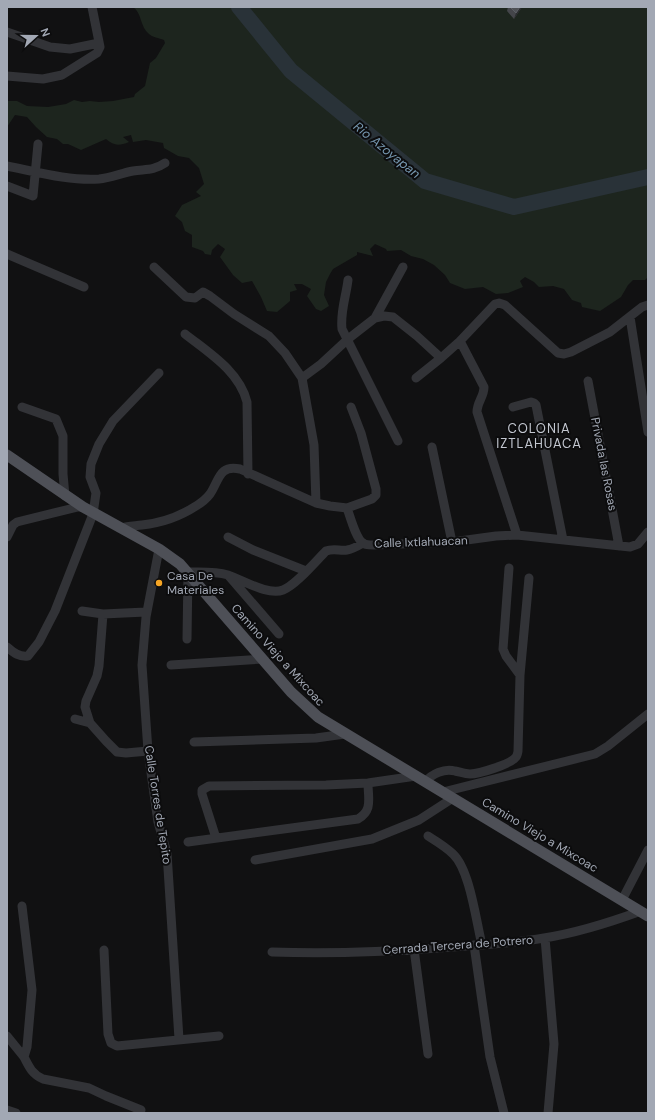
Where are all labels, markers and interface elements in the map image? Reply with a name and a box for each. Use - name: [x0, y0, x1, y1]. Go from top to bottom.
- north arrow: [16, 16, 56, 56]
- text: N: [37, 26, 53, 39]
- water label: Rio Azoyapan: [350, 118, 424, 182]
- street label: Privada las Rosas: [587, 416, 621, 512]
- district label: COLONIA IZTLAHUACA: [496, 420, 582, 452]
- street label: Calle Ixtlahuacan: [374, 532, 468, 552]
- place label: Casa De Materiales: [167, 568, 224, 598]
- marker: Casa De Materiales: [154, 578, 164, 588]
- street label: Camino Viejo a Mixcoac: [228, 600, 328, 710]
- street label: Calle Torres de Tepito: [141, 744, 175, 866]
- street label: Camino Viejo a Mixcoac: [479, 794, 601, 876]
- street label: Cerrada Tercera de Potrero: [382, 932, 534, 958]

